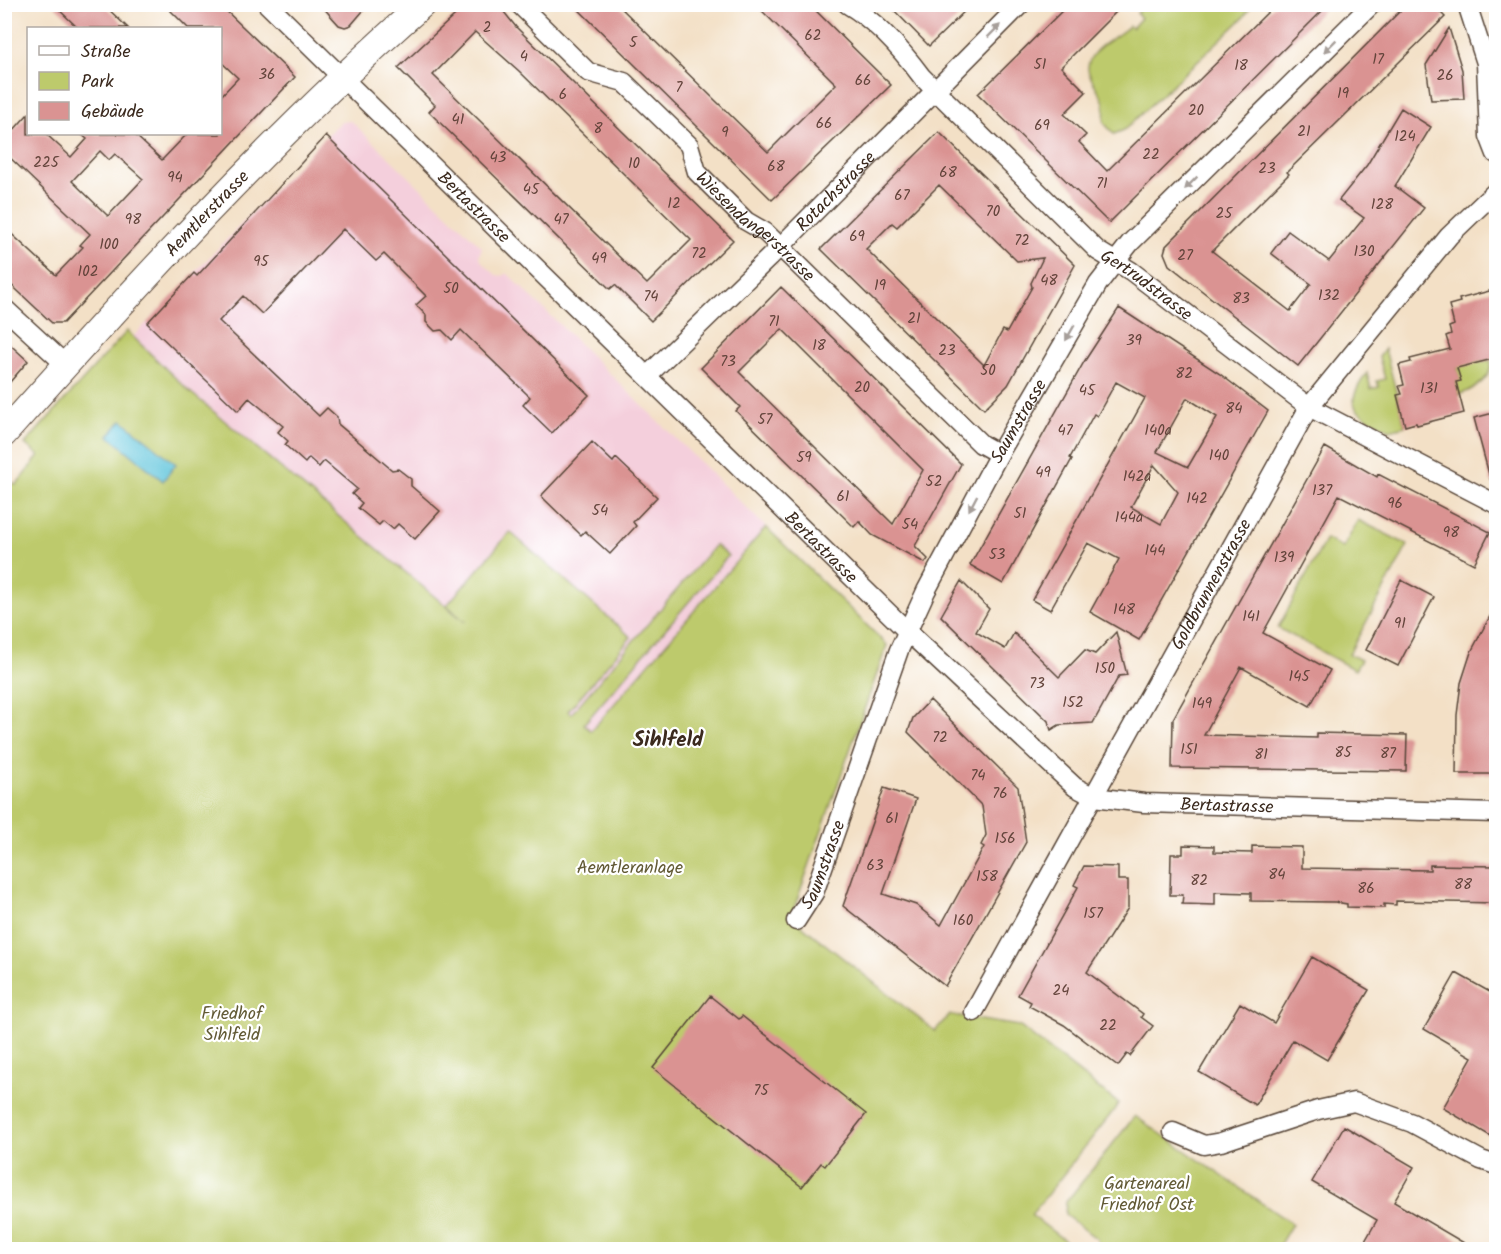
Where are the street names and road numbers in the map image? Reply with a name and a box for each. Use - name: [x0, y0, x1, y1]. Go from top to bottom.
- street label: Rotachstrasse: [789, 145, 884, 239]
- street label: Aemtlerstrasse: [159, 164, 257, 264]
- street label: Bertastrasse: [430, 165, 517, 251]
- street label: Wiesendangerstrasse: [688, 165, 821, 290]
- street label: Gertrudstrasse: [1094, 243, 1198, 329]
- street label: Saumstrasse: [983, 374, 1056, 469]
- street label: Bertastrasse: [777, 505, 864, 591]
- street label: Goldbrunnenstrasse: [1164, 514, 1260, 656]
- street label: Bertastrasse: [1180, 791, 1274, 823]
- street label: Saumstrasse: [794, 817, 854, 916]

